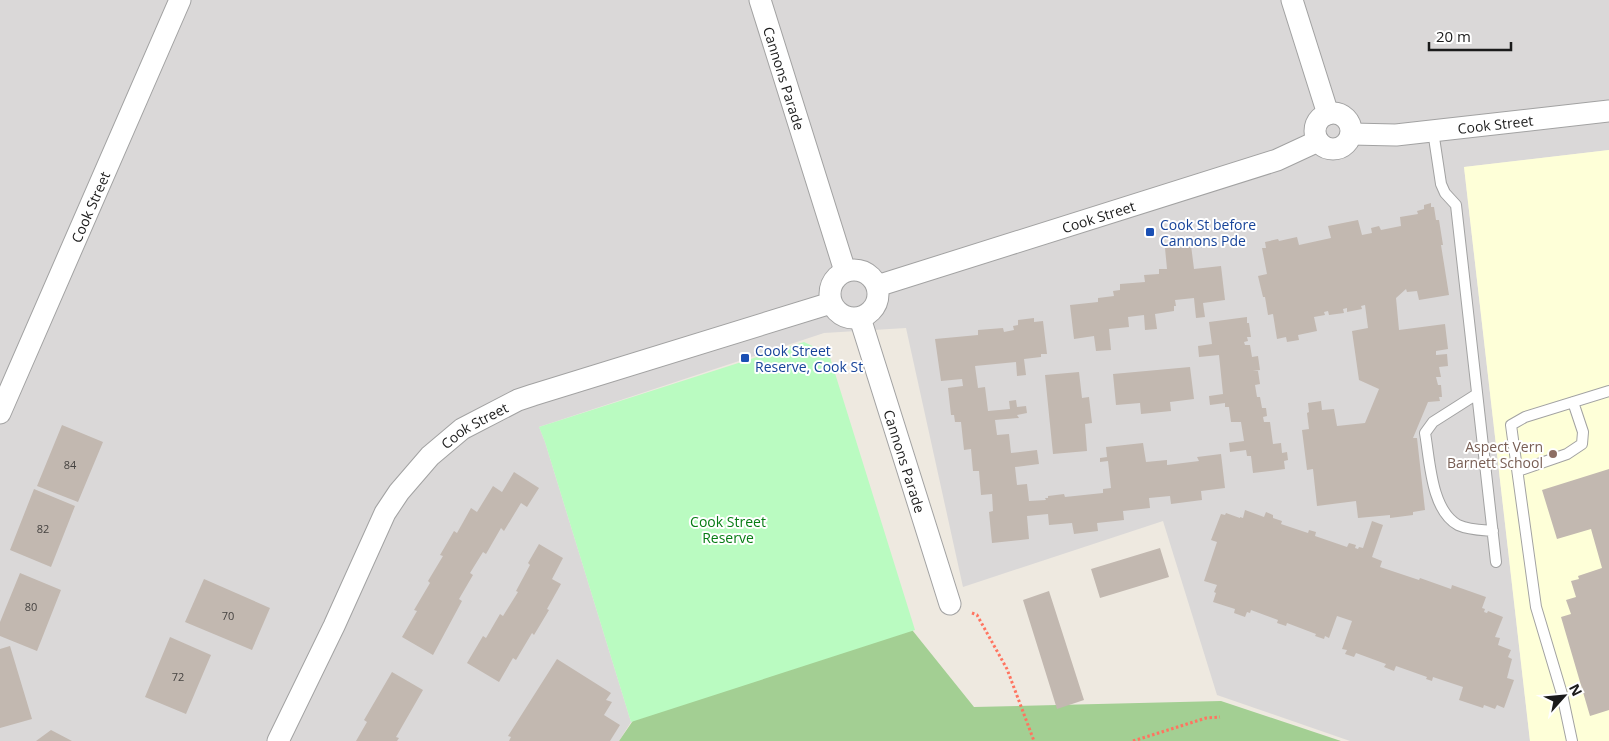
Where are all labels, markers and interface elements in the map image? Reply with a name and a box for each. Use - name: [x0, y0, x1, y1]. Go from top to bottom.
- scale bar: [1429, 20, 1512, 52]
- street label: Cannons Parade: [759, 24, 810, 132]
- text: 20 m: [1436, 26, 1471, 46]
- street label: Cook Street: [1457, 110, 1534, 137]
- street label: Cook Street: [66, 168, 114, 245]
- street label: Cook Street: [1059, 196, 1137, 237]
- place label: Cook St before Cannons Pde: [1160, 215, 1256, 250]
- marker: Cook St before Cannons Pde: [1144, 226, 1156, 238]
- place label: Cook Street Reserve, Cook St: [755, 341, 863, 376]
- marker: Cook Street Reserve, Cook St: [739, 352, 751, 364]
- street label: Cook Street: [436, 397, 511, 453]
- street label: Cannons Parade: [880, 407, 930, 515]
- place label: Aspect Vern Barnett School: [1447, 437, 1543, 472]
- marker: Aspect Vern Barnett School: [1547, 448, 1559, 460]
- house number: 84: [64, 457, 77, 472]
- park label: Cook Street Reserve: [690, 512, 766, 547]
- house number: 82: [37, 521, 49, 536]
- house number: 80: [25, 599, 37, 614]
- house number: 70: [222, 608, 234, 623]
- house number: 72: [172, 669, 184, 684]
- north arrow: [1539, 671, 1589, 721]
- text: N: [1565, 680, 1587, 699]

